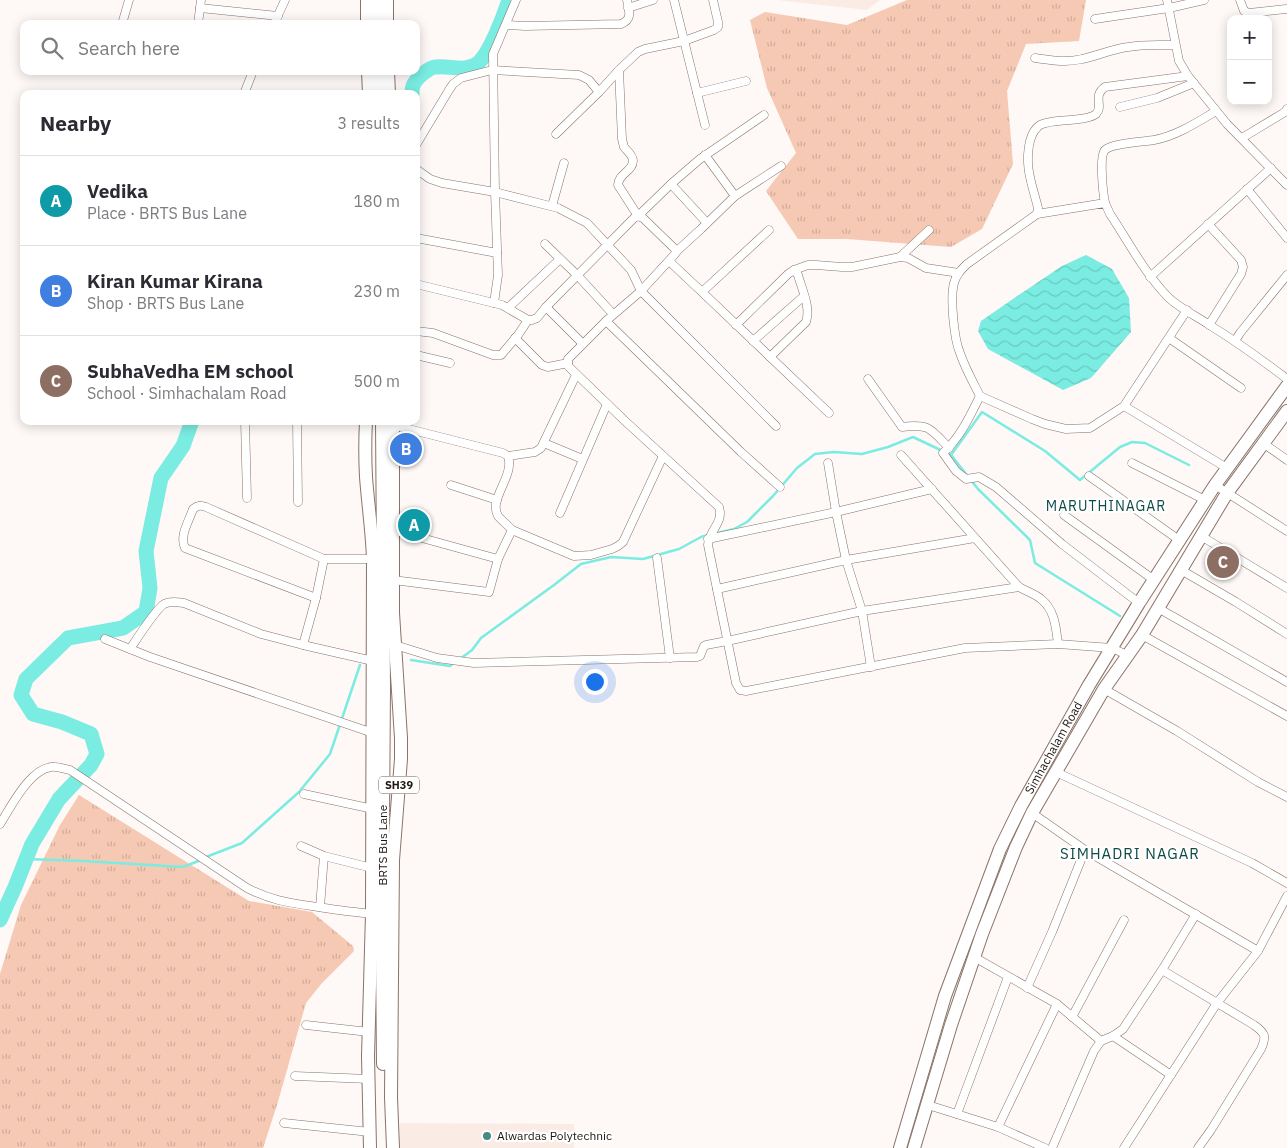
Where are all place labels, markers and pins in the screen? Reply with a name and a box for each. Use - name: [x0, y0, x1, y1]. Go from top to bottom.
- pin: B: [390, 430, 422, 468]
- pin: A: [398, 506, 430, 544]
- pin: C: [1207, 543, 1239, 581]
- place label: Alwardas Polytechnic: [497, 1128, 612, 1143]
- marker: Alwardas Polytechnic: [481, 1130, 493, 1142]

